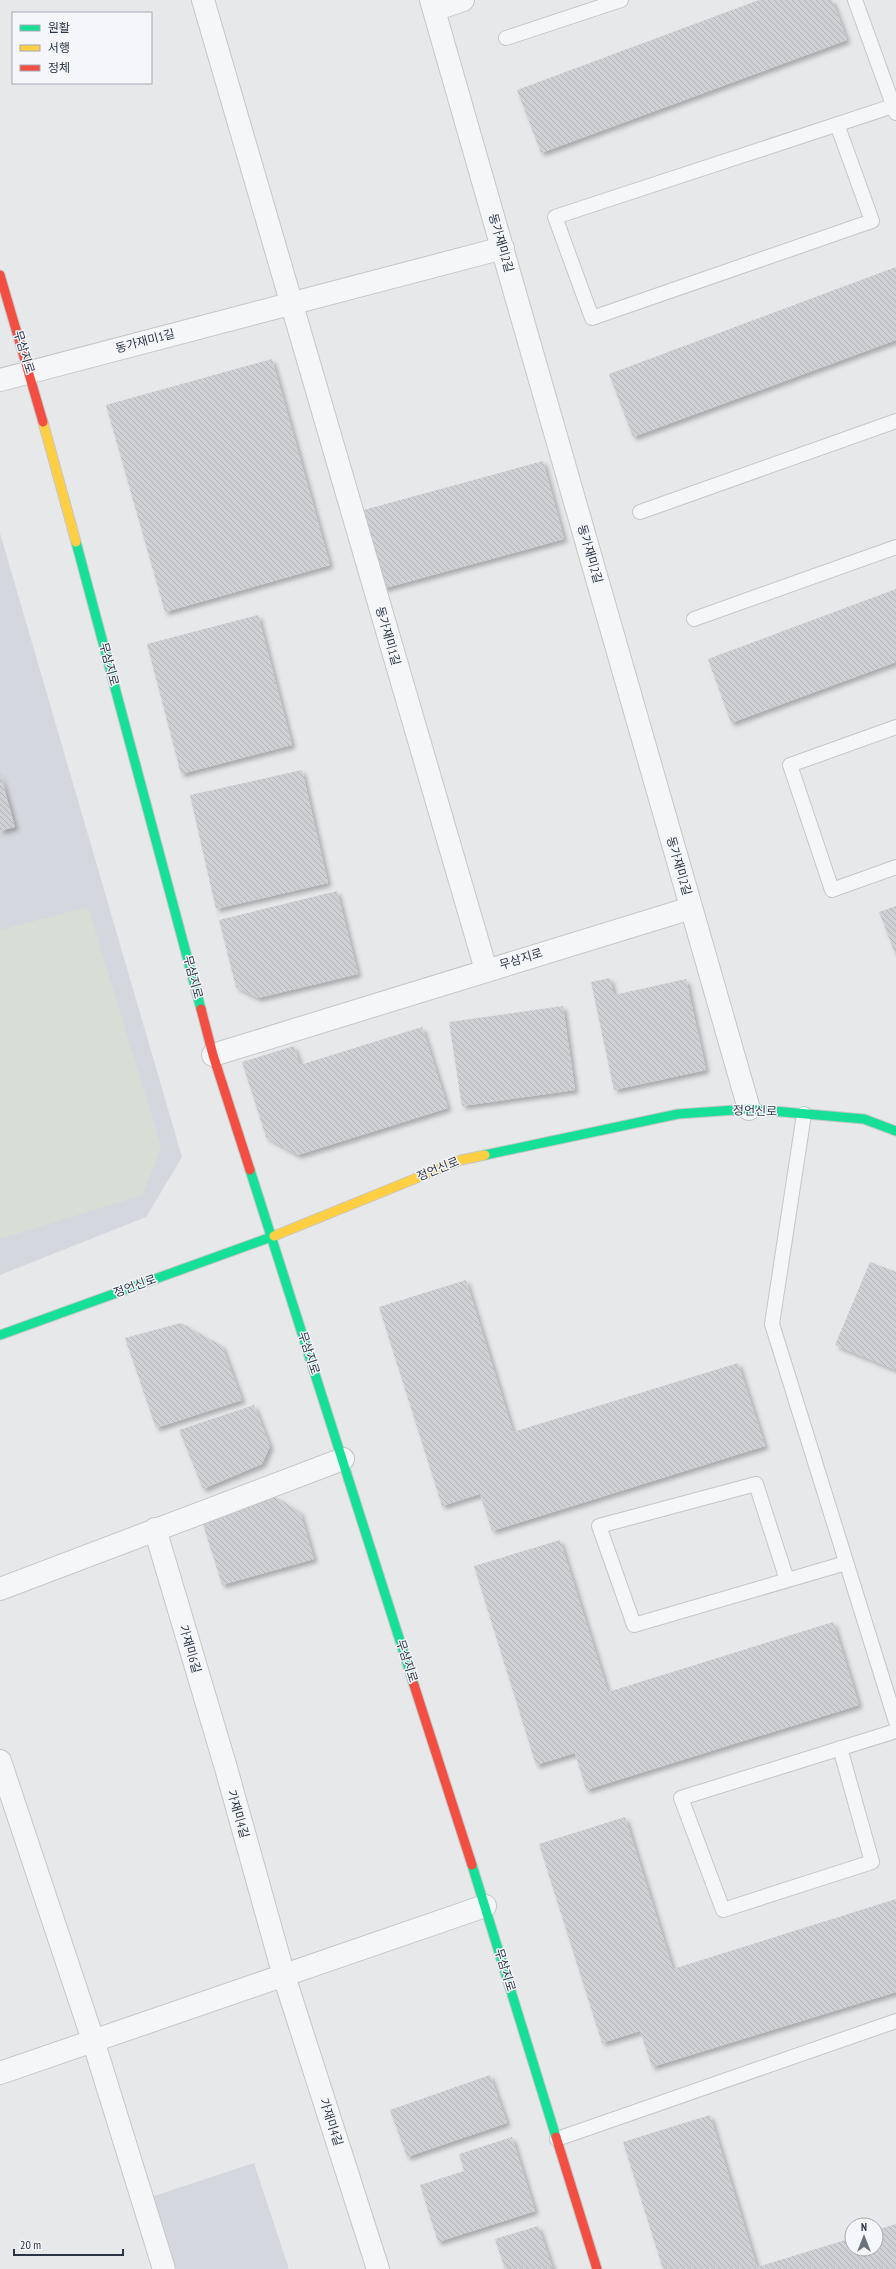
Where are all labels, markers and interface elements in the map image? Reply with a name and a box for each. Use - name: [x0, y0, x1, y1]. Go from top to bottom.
- legend: [12, 12, 152, 84]
- text: 원활: [48, 20, 70, 35]
- text: 서행: [48, 40, 70, 55]
- text: 정체: [48, 60, 70, 75]
- street label: 동가재미2길: [486, 212, 517, 274]
- street label: 동가재미1길: [114, 325, 176, 356]
- street label: 무삼지로: [11, 329, 38, 375]
- street label: 동가재미2길: [575, 523, 606, 585]
- street label: 동가재미1길: [373, 605, 404, 667]
- street label: 무삼지로: [97, 641, 122, 687]
- street label: 동가재미2길: [664, 835, 695, 897]
- street label: 무삼지로: [498, 945, 544, 972]
- street label: 무삼지로: [181, 954, 206, 1000]
- street label: 정언신로: [733, 1103, 777, 1118]
- street label: 정언신로: [415, 1153, 461, 1184]
- street label: 정언신로: [112, 1271, 158, 1300]
- street label: 무삼지로: [296, 1330, 323, 1376]
- street label: 가재미6길: [176, 1623, 205, 1675]
- street label: 무삼지로: [394, 1638, 421, 1684]
- street label: 가재미4길: [224, 1788, 253, 1840]
- street label: 무삼지로: [492, 1947, 519, 1993]
- street label: 가재미4길: [317, 2096, 346, 2148]
- north arrow: [844, 2217, 884, 2257]
- text: N: [861, 2220, 867, 2234]
- scale bar: [14, 2231, 123, 2257]
- text: 20 m: [20, 2237, 41, 2252]

